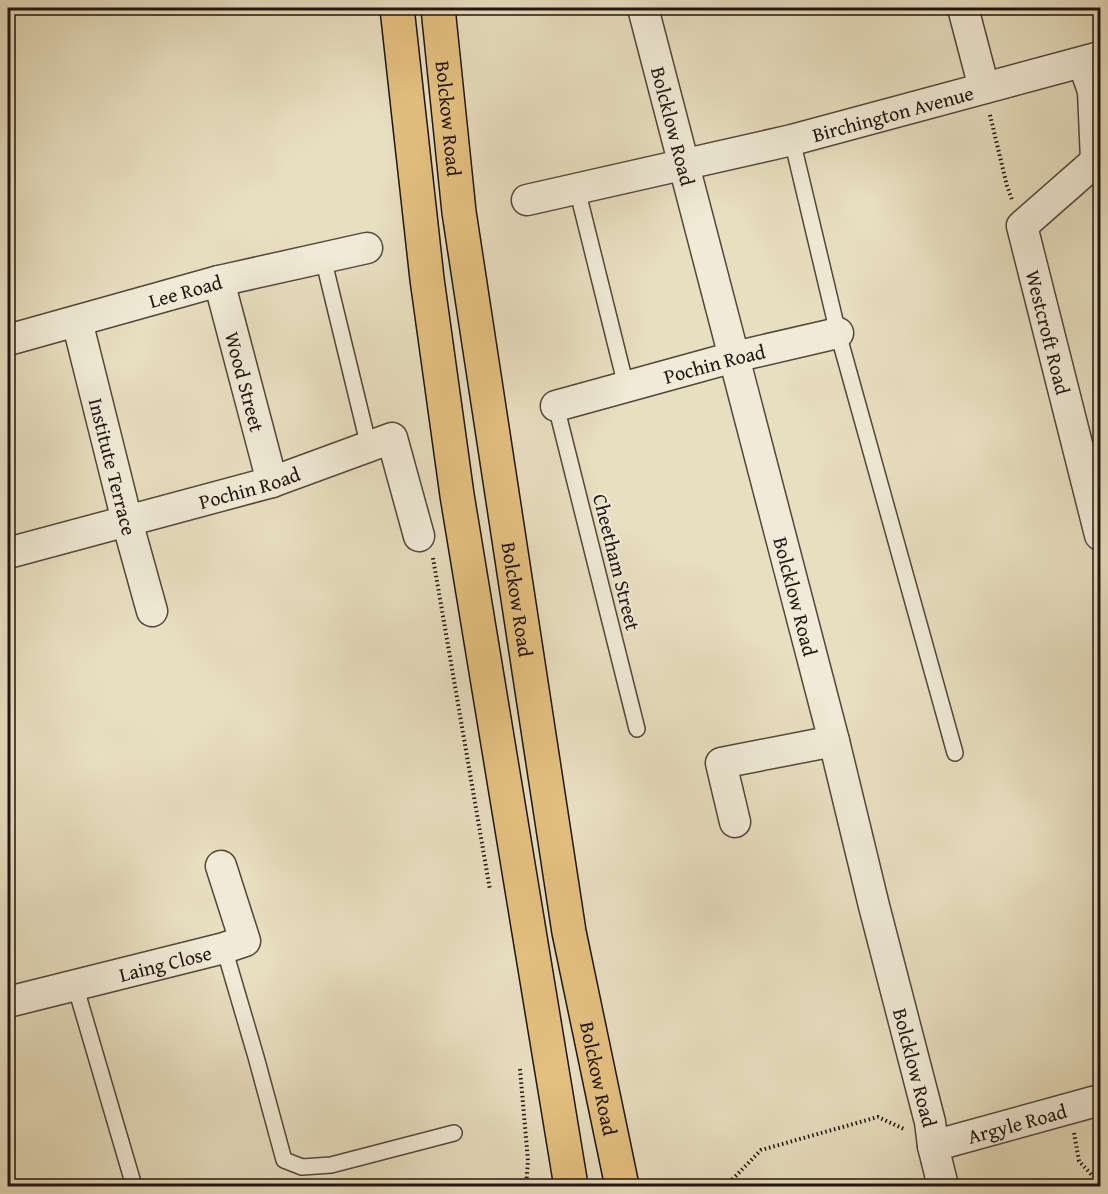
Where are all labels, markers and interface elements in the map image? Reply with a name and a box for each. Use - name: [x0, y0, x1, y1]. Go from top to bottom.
- street label: Bolckow Road: [429, 59, 470, 178]
- street label: Bolcklow Road: [644, 63, 703, 189]
- street label: Birchington Avenue: [809, 77, 977, 148]
- street label: Lee Road: [145, 266, 225, 314]
- street label: Westcroft Road: [1019, 267, 1079, 398]
- street label: Wood Street: [218, 328, 273, 435]
- street label: Pochin Road: [660, 336, 768, 390]
- street label: Institute Terrace: [82, 395, 145, 539]
- street label: Pochin Road: [195, 458, 304, 516]
- street label: Cheetham Street: [586, 491, 648, 633]
- street label: Bolcklow Road: [767, 534, 826, 659]
- street label: Bolckow Road: [495, 540, 541, 659]
- street label: Laing Close: [116, 937, 215, 988]
- street label: Bolcklow Road: [887, 1005, 945, 1130]
- street label: Bolckow Road: [574, 1019, 626, 1138]
- street label: Argyle Road: [964, 1095, 1070, 1150]

